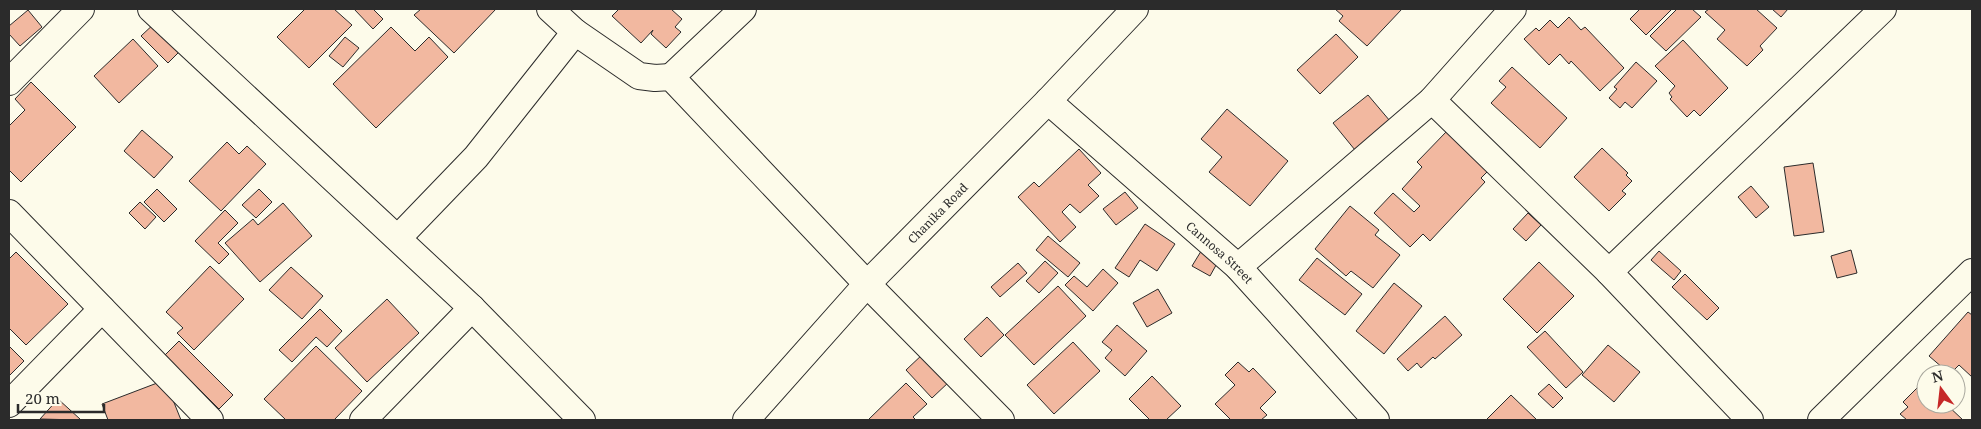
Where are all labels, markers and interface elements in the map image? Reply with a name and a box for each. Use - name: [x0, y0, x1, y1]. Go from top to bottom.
- street label: Chanika Road: [903, 178, 972, 247]
- street label: Cannosa Street: [1183, 217, 1257, 287]
- north arrow: [1916, 364, 1966, 414]
- text: N: [1930, 365, 1945, 387]
- scale bar: [18, 382, 104, 414]
- text: 20 m: [25, 388, 60, 408]

